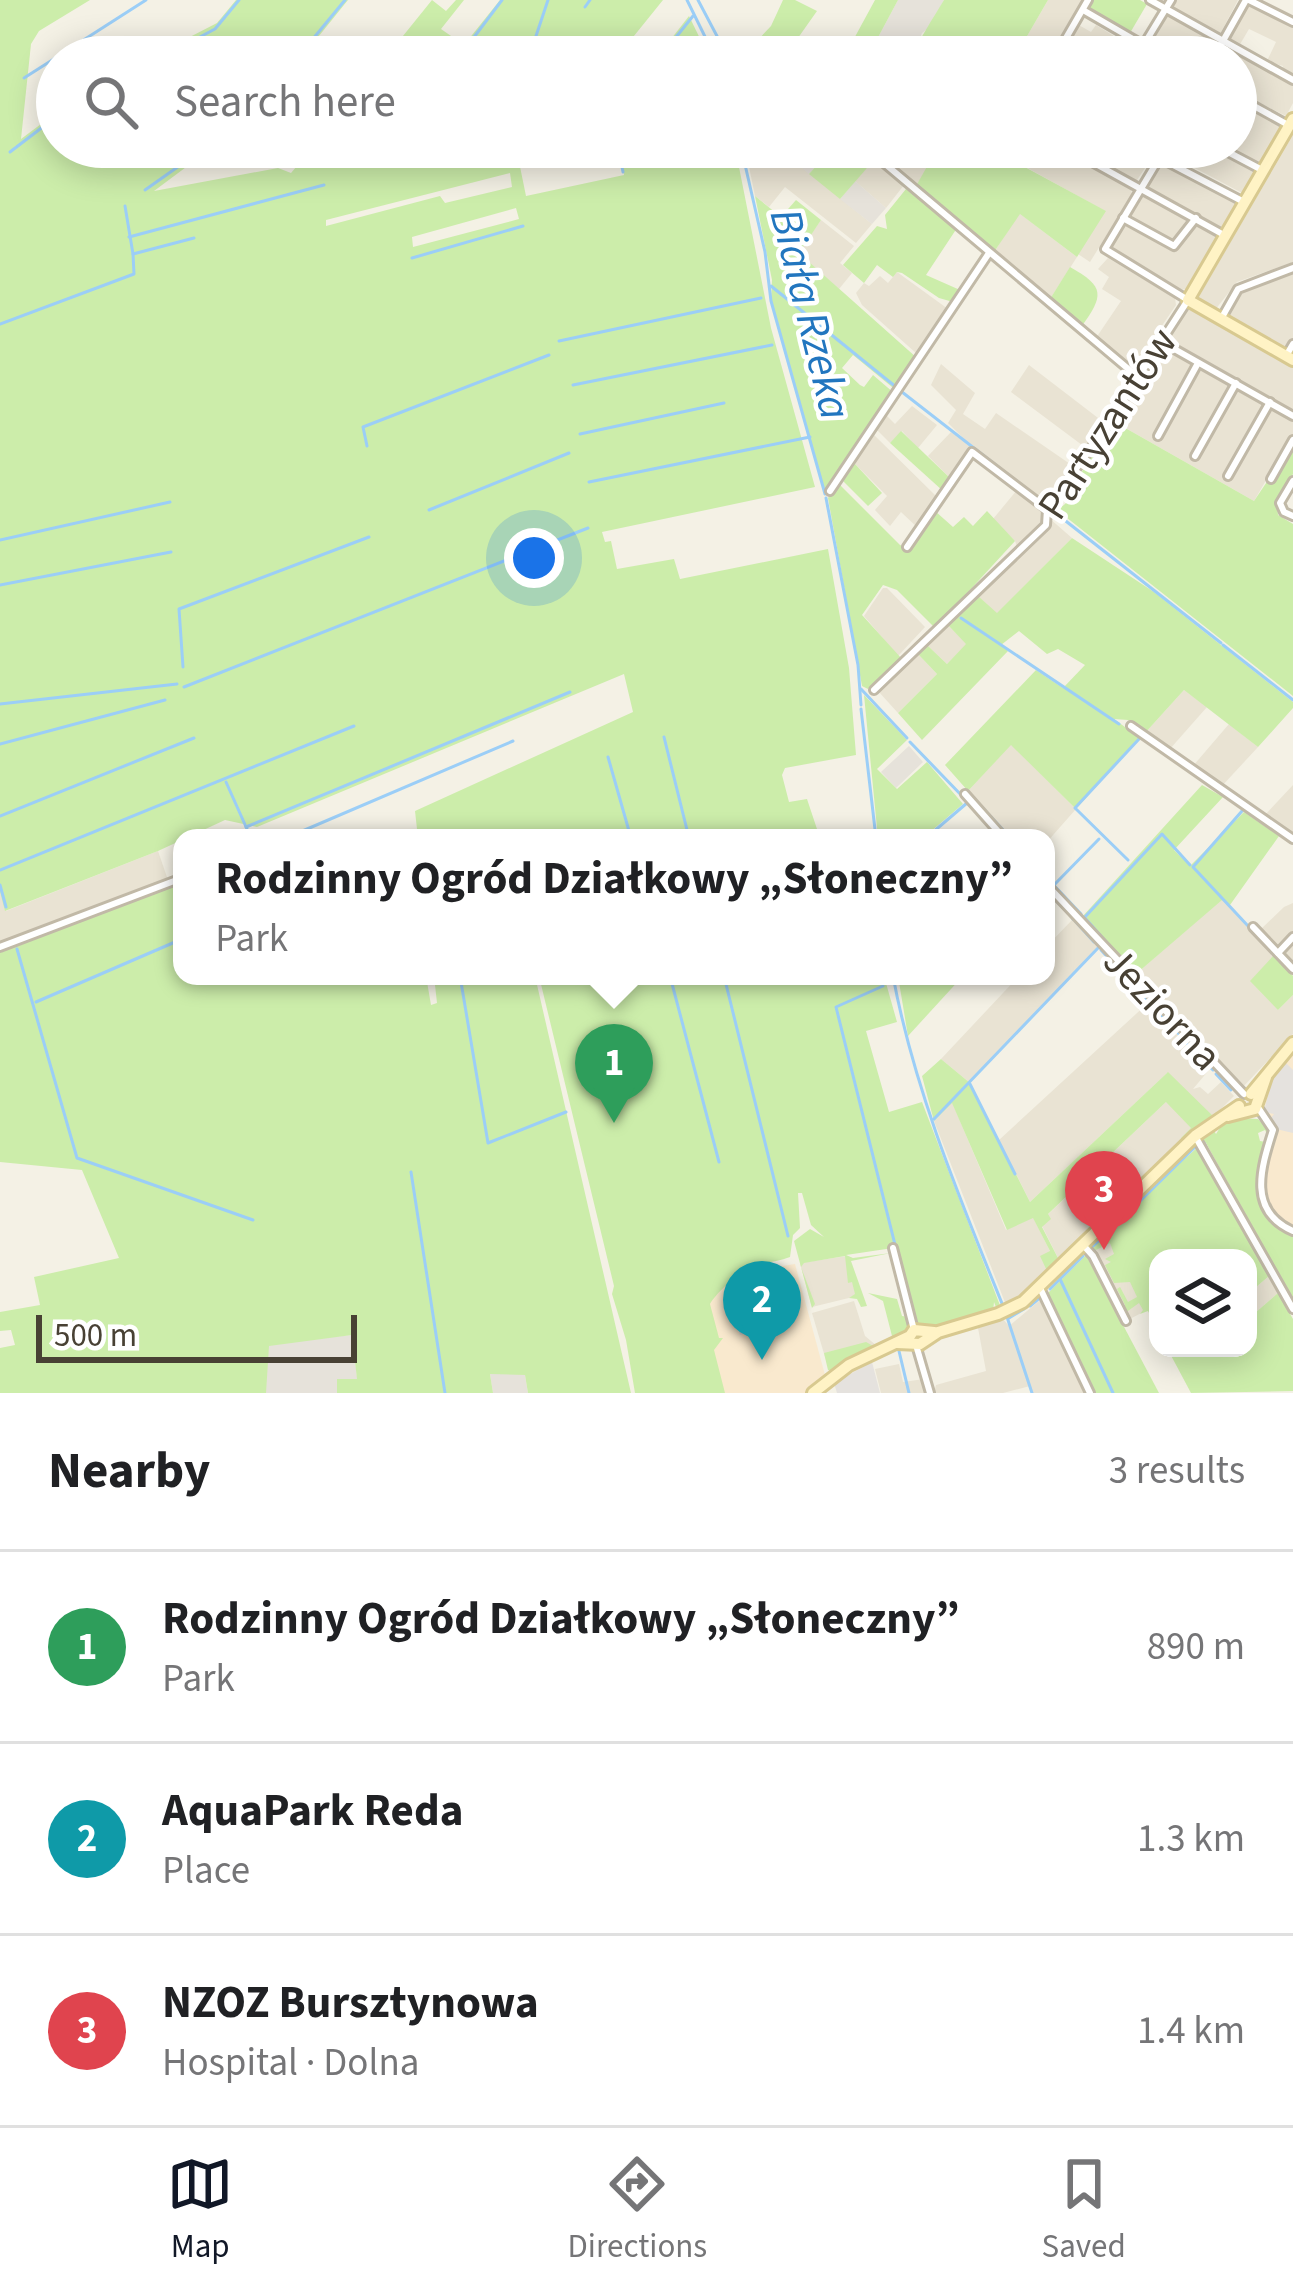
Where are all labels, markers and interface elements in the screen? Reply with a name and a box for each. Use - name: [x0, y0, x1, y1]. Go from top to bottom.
- search box: [36, 36, 1257, 168]
- icon: search: [78, 69, 144, 135]
- text: Search here: [174, 70, 396, 134]
- water label: Biała Rzeka: [753, 202, 867, 426]
- street label: Partyzantów: [1023, 316, 1193, 532]
- your location: [504, 528, 564, 588]
- popup: [173, 829, 1055, 985]
- text: Rodzinny Ogród Działkowy „Słoneczny”: [215, 847, 1013, 911]
- text: Park: [215, 911, 288, 967]
- street label: Jeziorna: [1089, 933, 1235, 1085]
- pin: 1: [575, 1024, 653, 1123]
- pin: 3: [1065, 1151, 1143, 1250]
- map controls: [1149, 1249, 1257, 1357]
- button: layers: [1149, 1249, 1257, 1357]
- pin: 2: [723, 1261, 801, 1360]
- scale bar: [36, 1309, 357, 1362]
- text: 500 m: [54, 1312, 137, 1359]
- text: Nearby: [48, 1435, 210, 1507]
- text: 3 results: [1109, 1443, 1245, 1499]
- text: Rodzinny Ogród Działkowy „Słoneczny”: [162, 1587, 960, 1651]
- text: 1: [77, 1619, 97, 1675]
- text: 890 m: [1147, 1619, 1245, 1675]
- text: Park: [162, 1651, 235, 1707]
- text: AquaPark Reda: [162, 1779, 463, 1843]
- text: 2: [77, 1811, 97, 1867]
- text: 1.3 km: [1137, 1811, 1245, 1867]
- text: Place: [162, 1843, 250, 1899]
- text: NZOZ Bursztynowa: [162, 1971, 539, 2035]
- text: 3: [77, 2003, 97, 2059]
- text: 1.4 km: [1137, 2003, 1245, 2059]
- text: Hospital · Dolna: [162, 2035, 419, 2091]
- tab: Map: [167, 2151, 233, 2270]
- tab: Directions: [568, 2151, 707, 2270]
- tab: Saved: [1042, 2151, 1126, 2270]

